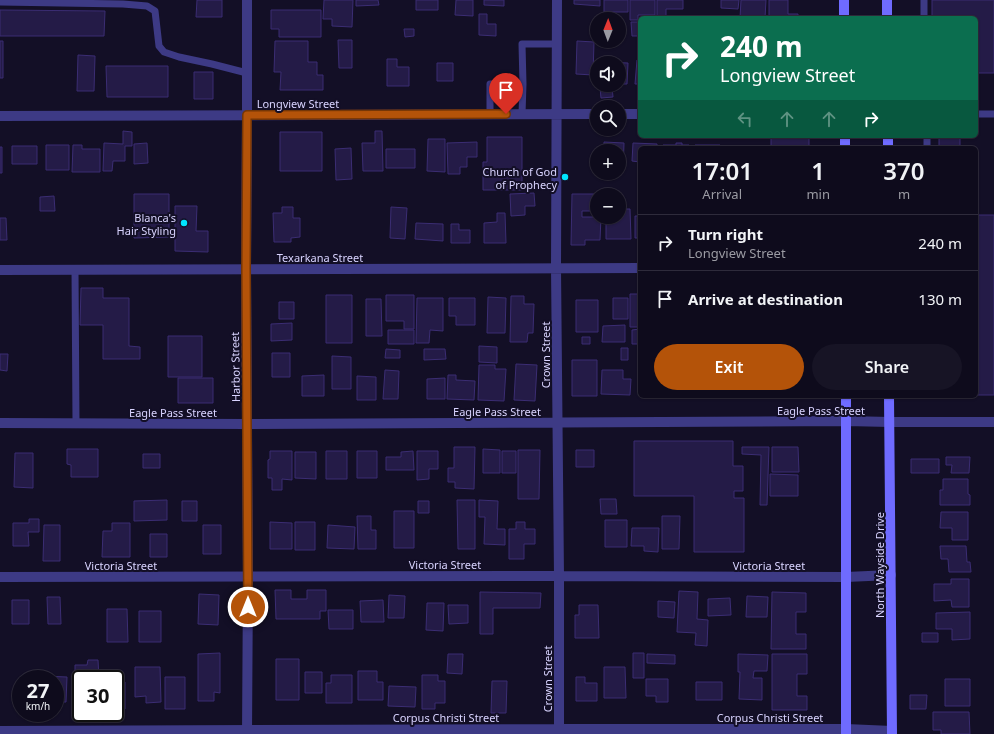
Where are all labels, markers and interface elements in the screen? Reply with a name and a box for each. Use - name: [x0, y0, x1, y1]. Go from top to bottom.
- north arrow: [590, 12, 626, 48]
- map controls: [590, 12, 626, 224]
- text: 240 m: [720, 27, 803, 65]
- icon: right: [654, 32, 706, 84]
- button: sound: [590, 56, 626, 92]
- text: Longview Street: [720, 63, 855, 87]
- pin: [489, 73, 523, 114]
- icon: arrive: [495, 79, 517, 101]
- street label: Longview Street: [257, 96, 339, 111]
- button: search: [590, 100, 626, 136]
- icon: left: [734, 108, 756, 130]
- icon: ahead: [776, 108, 798, 130]
- icon: ahead: [818, 108, 840, 130]
- icon: right: [860, 108, 882, 130]
- button: +: [590, 144, 626, 180]
- text: 17:01: [691, 154, 753, 187]
- text: 1: [811, 154, 825, 187]
- text: 370: [883, 154, 925, 187]
- place label: Church of God of Prophecy: [482, 164, 557, 192]
- marker: Church of God of Prophecy: [560, 172, 570, 182]
- text: Arrival: [702, 185, 742, 203]
- text: min: [806, 185, 830, 203]
- text: m: [898, 185, 910, 203]
- button: −: [590, 188, 626, 224]
- place label: Blanca's Hair Styling: [117, 210, 176, 238]
- marker: Blanca's Hair Styling: [179, 218, 189, 228]
- text: Turn right: [688, 224, 763, 244]
- icon: right: [654, 232, 676, 254]
- text: 240 m: [918, 233, 962, 253]
- text: Longview Street: [688, 244, 786, 262]
- street label: Texarkana Street: [277, 250, 363, 265]
- icon: arrive: [654, 288, 676, 310]
- text: Arrive at destination: [688, 289, 843, 309]
- text: 130 m: [918, 289, 962, 309]
- street label: Crown Street: [538, 322, 553, 388]
- street label: Harbor Street: [227, 332, 243, 402]
- button: Exit: [654, 344, 804, 390]
- button: Share: [812, 344, 962, 390]
- street label: Eagle Pass Street: [777, 403, 865, 418]
- street label: Eagle Pass Street: [453, 404, 541, 419]
- street label: Eagle Pass Street: [129, 405, 217, 420]
- street label: North Wayside Drive: [872, 512, 887, 618]
- street label: Victoria Street: [409, 557, 481, 572]
- street label: Victoria Street: [85, 558, 157, 573]
- street label: Victoria Street: [733, 558, 805, 573]
- position arrow: [227, 586, 269, 628]
- street label: Crown Street: [540, 646, 555, 712]
- speed limit sign: 30: [72, 670, 124, 722]
- text: 27: [27, 677, 49, 704]
- text: km/h: [26, 699, 50, 713]
- street label: Corpus Christi Street: [393, 710, 499, 725]
- street label: Corpus Christi Street: [717, 710, 823, 725]

